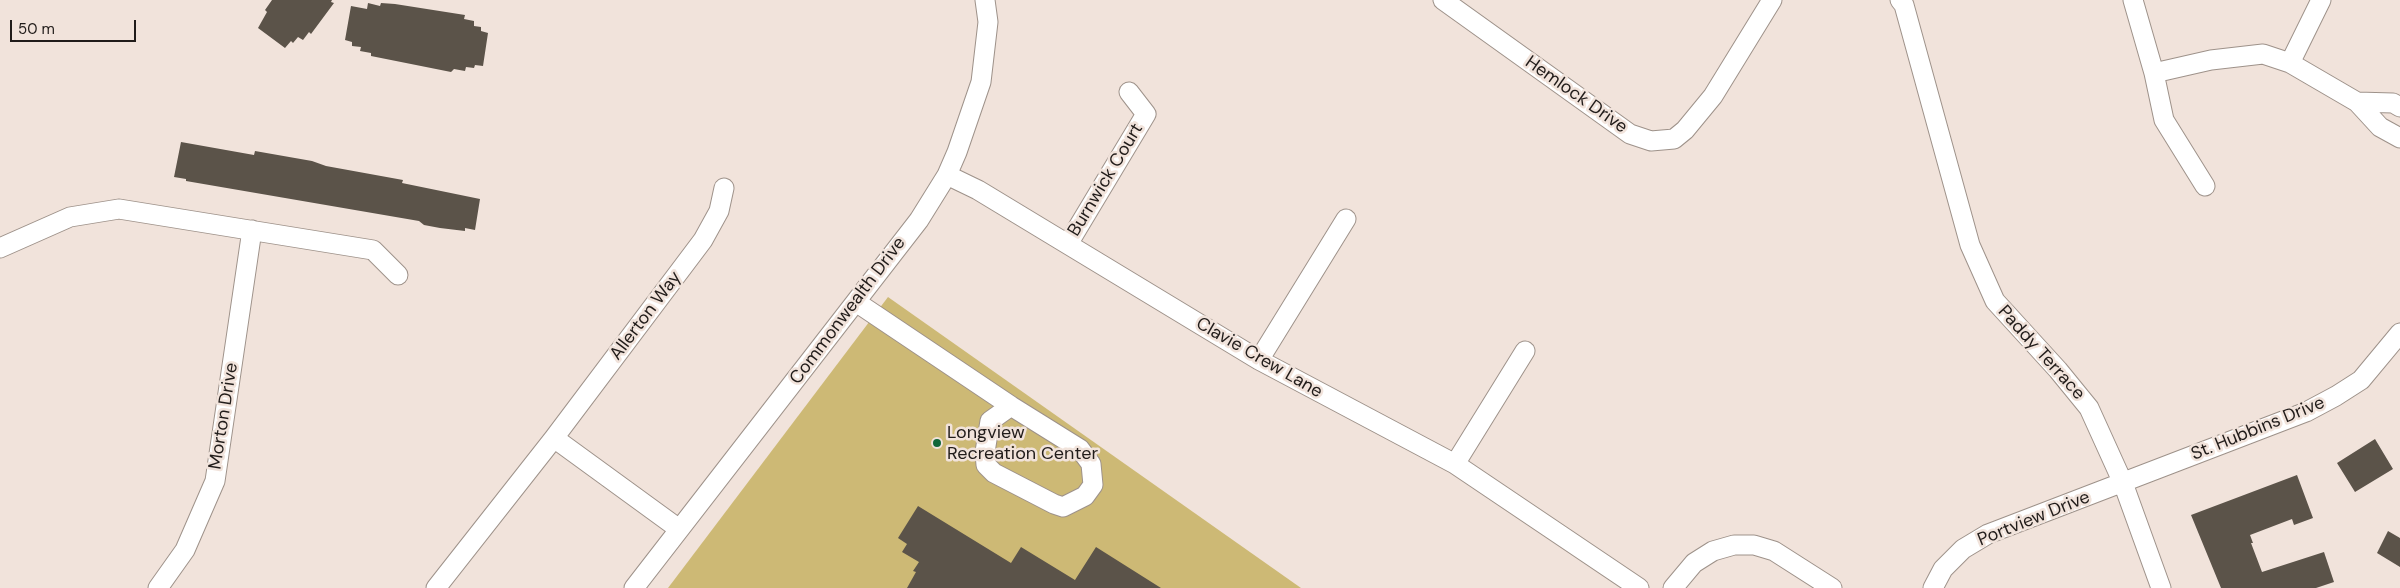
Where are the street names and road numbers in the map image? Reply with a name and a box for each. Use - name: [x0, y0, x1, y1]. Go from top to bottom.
- street label: Hemlock Drive: [1521, 52, 1631, 138]
- street label: Burnwick Court: [1064, 120, 1148, 240]
- street label: Commonwealth Drive: [786, 233, 910, 389]
- street label: Allerton Way: [606, 267, 686, 365]
- street label: Paddy Terrace: [1993, 301, 2089, 405]
- street label: Clavie Crew Lane: [1192, 313, 1326, 403]
- street label: Morton Drive: [205, 361, 243, 471]
- street label: St. Hubbins Drive: [2188, 392, 2328, 466]
- street label: Portview Drive: [1975, 487, 2093, 551]

